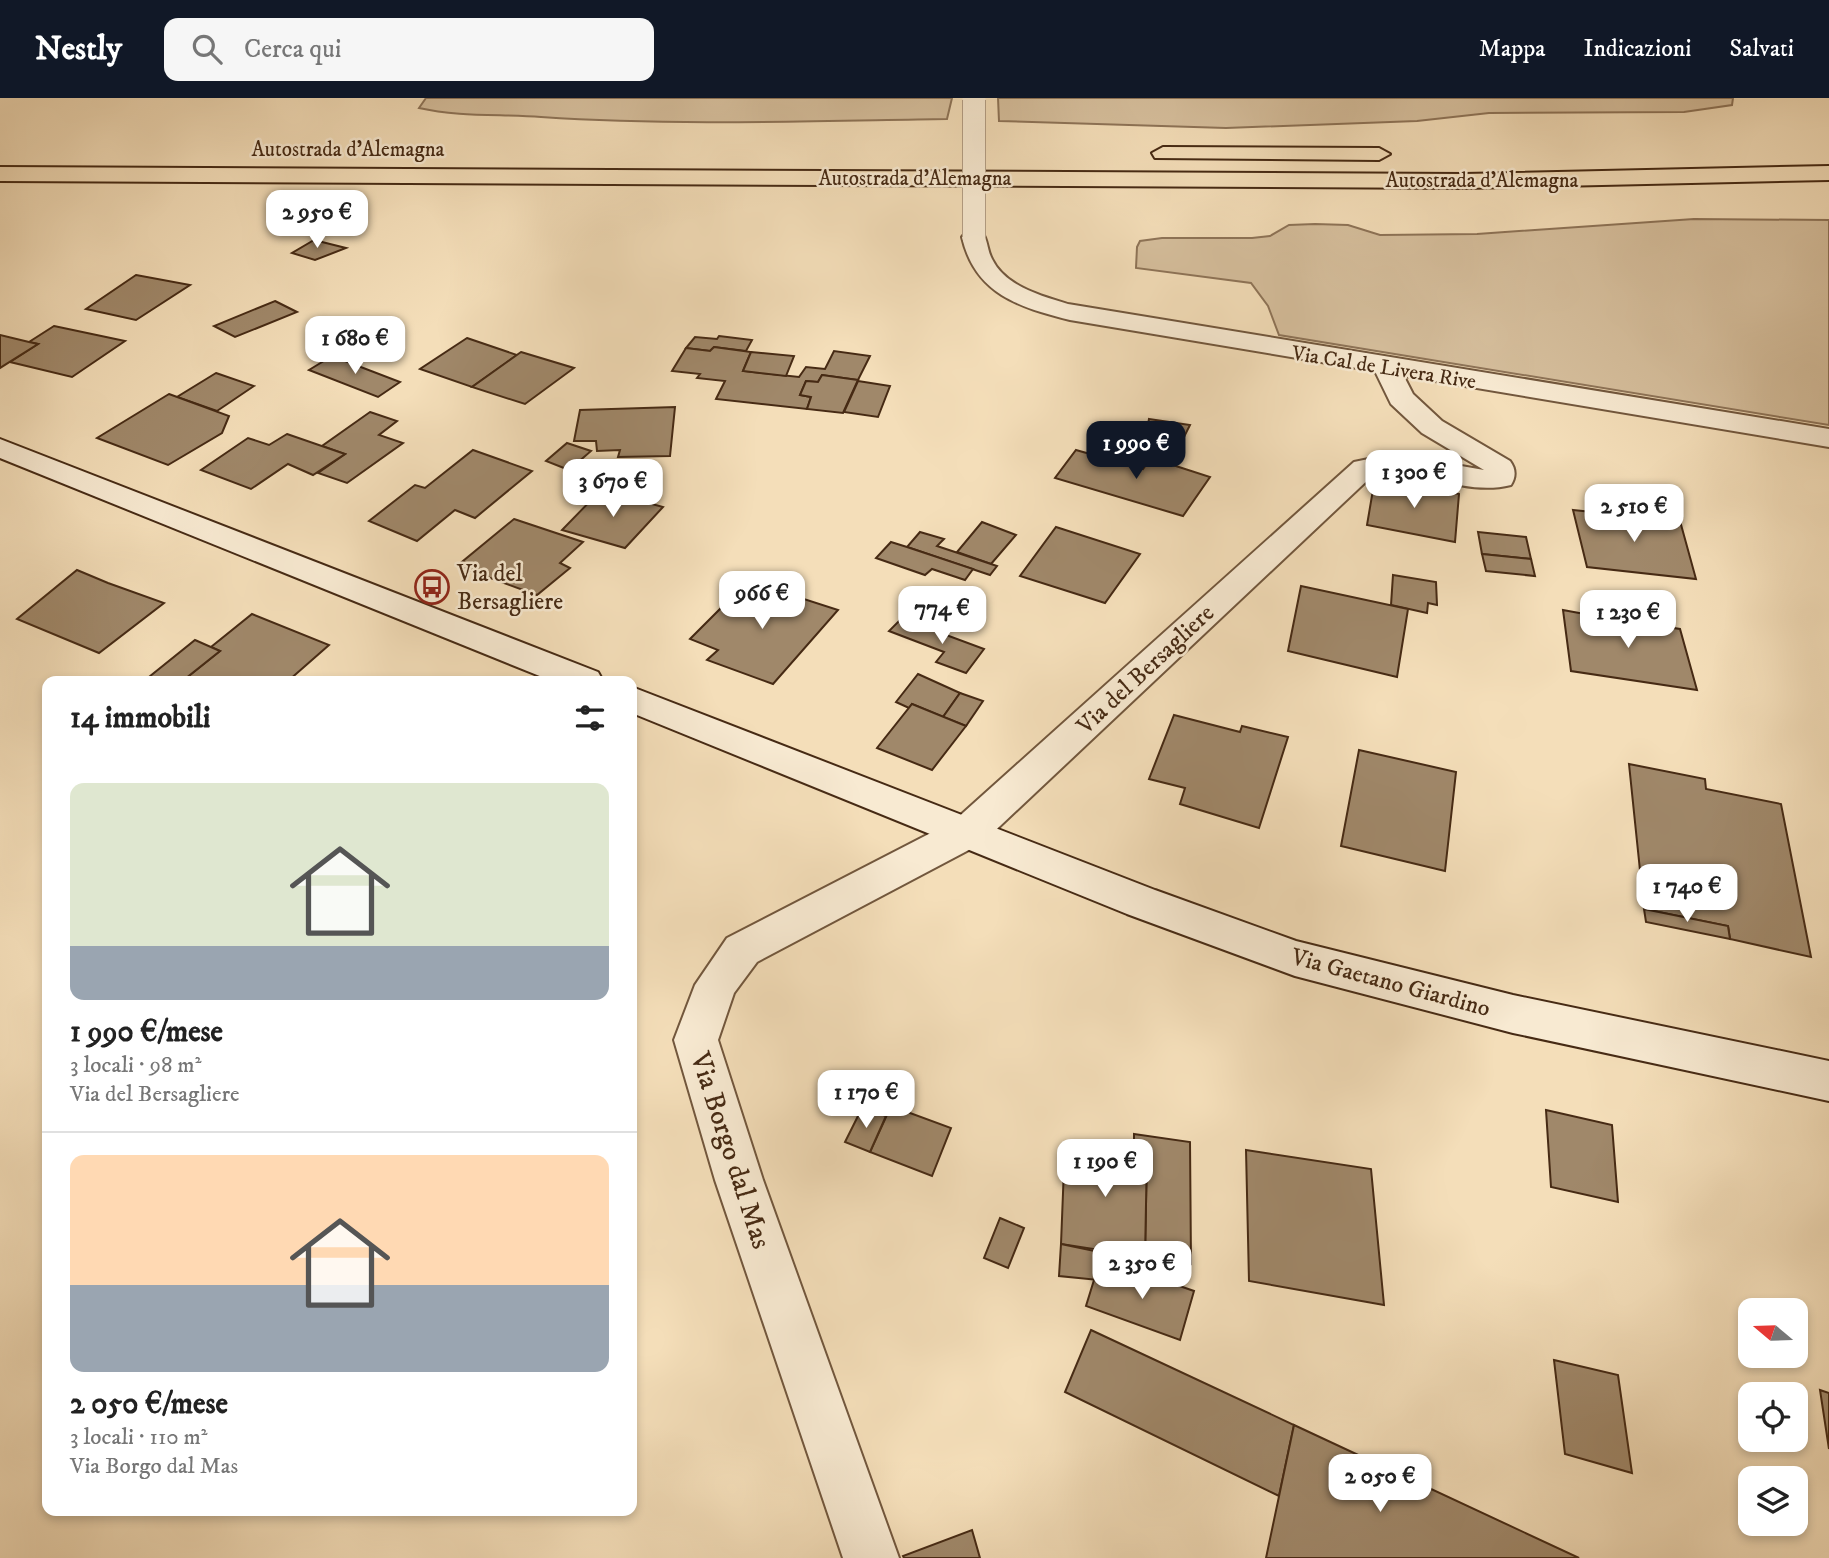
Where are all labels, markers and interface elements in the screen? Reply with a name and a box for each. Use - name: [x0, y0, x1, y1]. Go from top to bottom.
- search box: [164, 18, 654, 81]
- text: Nestly: [35, 29, 122, 70]
- icon: search: [188, 30, 226, 68]
- text: Cerca qui: [244, 33, 341, 66]
- text: Mappa: [1479, 34, 1546, 64]
- text: Indicazioni: [1584, 34, 1692, 64]
- text: Salvati: [1730, 34, 1794, 64]
- street label: Autostrada d'Alemagna: [251, 137, 445, 163]
- street label: Autostrada d'Alemagna: [818, 166, 1012, 192]
- street label: Autostrada d'Alemagna: [1385, 168, 1579, 194]
- pin: 2 950 €: [252, 190, 382, 250]
- text: 2 950 €: [282, 198, 352, 227]
- pin: 1 680 €: [290, 316, 420, 376]
- text: 1 680 €: [321, 324, 389, 353]
- street label: Via Cal de Livera Rive: [1289, 340, 1478, 395]
- pin: 1 990 €: [1071, 422, 1201, 481]
- text: 1 990 €: [1102, 429, 1170, 458]
- pin: 1 300 €: [1349, 450, 1479, 510]
- text: 1 300 €: [1381, 458, 1447, 487]
- pin: 3 670 €: [548, 460, 678, 519]
- text: 3 670 €: [579, 467, 647, 496]
- pin: 2 510 €: [1569, 484, 1699, 544]
- text: 2 510 €: [1601, 492, 1667, 521]
- place label: Via del Bersagliere: [456, 559, 563, 617]
- bus stop icon: Via del Bersagliere: [413, 568, 451, 606]
- pin: 966 €: [713, 572, 811, 631]
- text: 966 €: [735, 579, 789, 608]
- pin: 774 €: [893, 587, 991, 646]
- pin: 1 230 €: [1563, 590, 1693, 650]
- text: 774 €: [914, 594, 970, 623]
- street label: Via del Bersagliere: [1070, 598, 1221, 742]
- text: 1 230 €: [1596, 598, 1660, 627]
- icon: filters: [571, 699, 609, 737]
- text: 14 immobili: [70, 700, 211, 737]
- icon: home: [277, 828, 403, 954]
- pin: 1 740 €: [1622, 864, 1752, 924]
- text: 1 740 €: [1652, 872, 1722, 901]
- street label: Via Gaetano Giardino: [1287, 942, 1494, 1024]
- text: 1 990 €/mese: [70, 1014, 223, 1051]
- street label: Via Borgo dal Mas: [682, 1047, 779, 1253]
- text: 3 locali · 98 m²: [70, 1051, 201, 1080]
- pin: 1 170 €: [801, 1070, 931, 1130]
- text: 1 170 €: [834, 1078, 898, 1107]
- text: Via del Bersagliere: [70, 1080, 240, 1109]
- pin: 1 190 €: [1040, 1140, 1170, 1199]
- text: 1 190 €: [1073, 1147, 1137, 1176]
- icon: home: [277, 1200, 403, 1326]
- pin: 2 350 €: [1077, 1242, 1207, 1301]
- text: 2 350 €: [1108, 1249, 1176, 1278]
- north arrow: [1738, 1298, 1808, 1368]
- map controls: [1738, 1298, 1808, 1536]
- button: locate: [1738, 1382, 1808, 1452]
- text: 2 050 €/mese: [70, 1386, 228, 1423]
- text: 3 locali · 110 m²: [70, 1423, 208, 1452]
- text: Via Borgo dal Mas: [70, 1452, 238, 1481]
- pin: 2 050 €: [1315, 1454, 1445, 1514]
- text: 2 050 €: [1345, 1462, 1415, 1491]
- button: layers: [1738, 1466, 1808, 1536]

